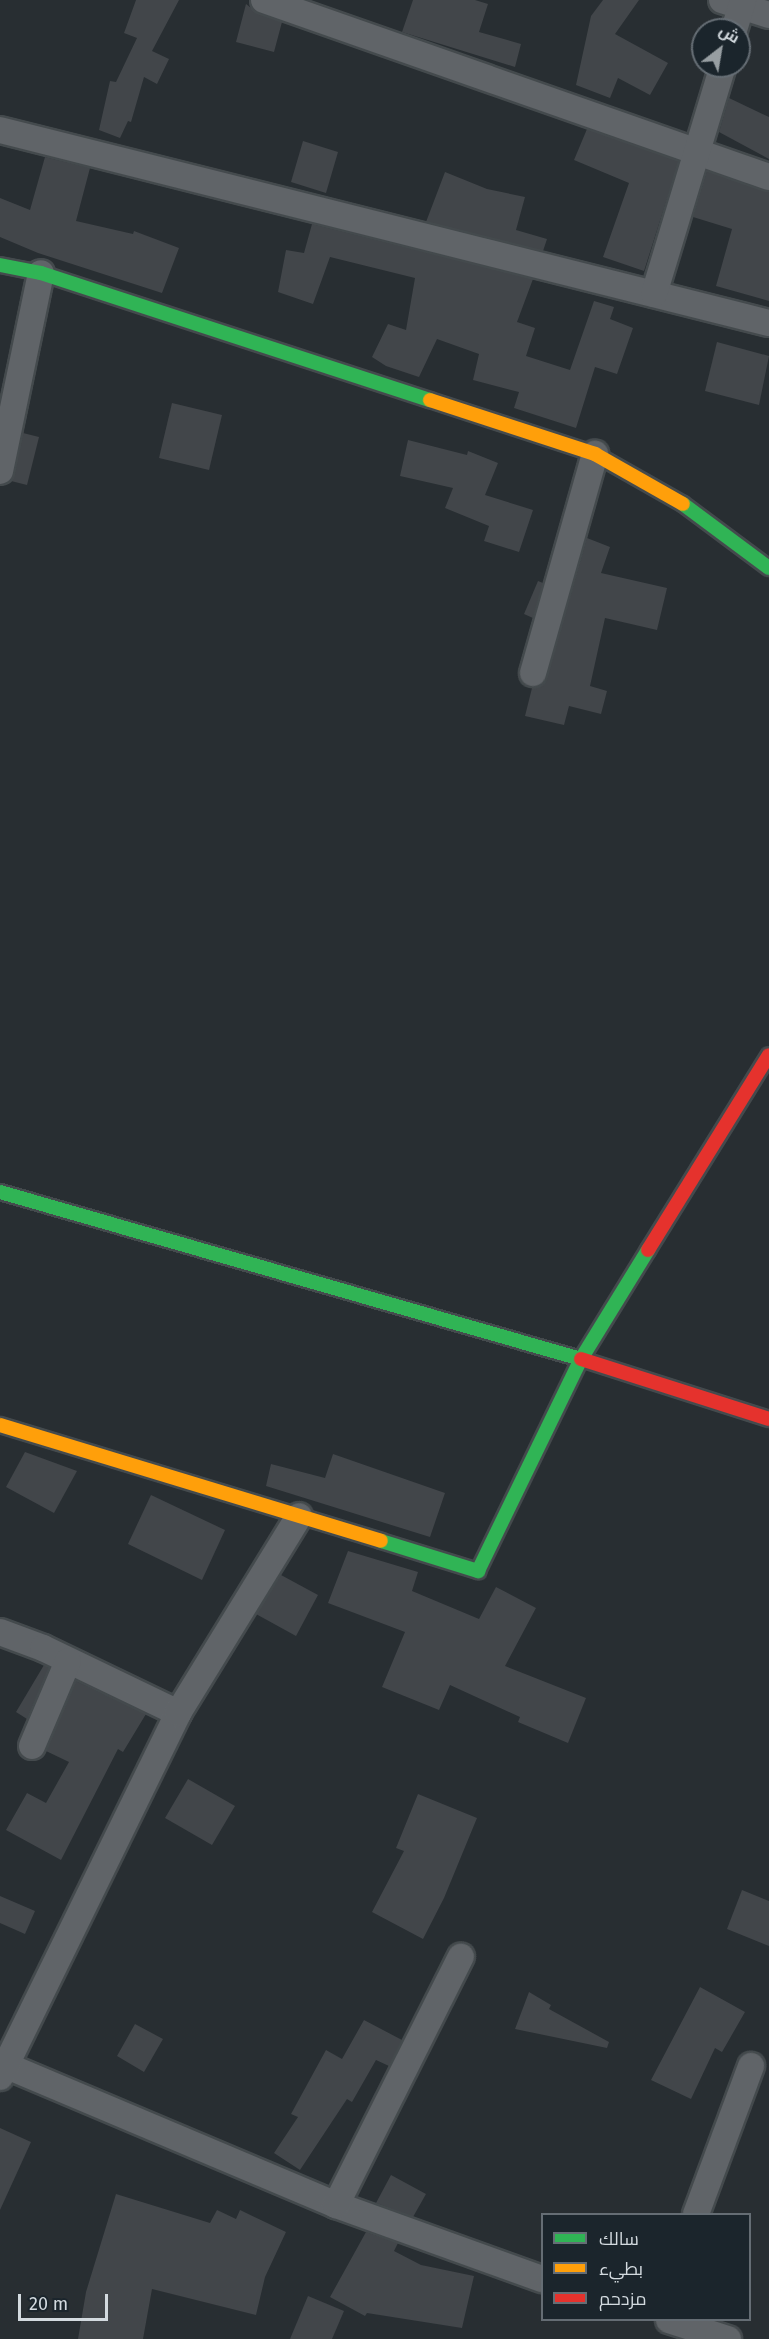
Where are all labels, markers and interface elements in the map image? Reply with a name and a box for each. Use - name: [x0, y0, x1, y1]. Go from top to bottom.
- north arrow: [691, 18, 751, 78]
- text: ش: [716, 20, 743, 47]
- legend: [541, 2213, 751, 2321]
- text: سالك: [599, 2228, 639, 2250]
- text: بطيء: [599, 2258, 643, 2280]
- scale bar: [21, 2282, 111, 2320]
- text: مزدحم: [599, 2288, 647, 2310]
- text: 20 m: [29, 2293, 68, 2315]

